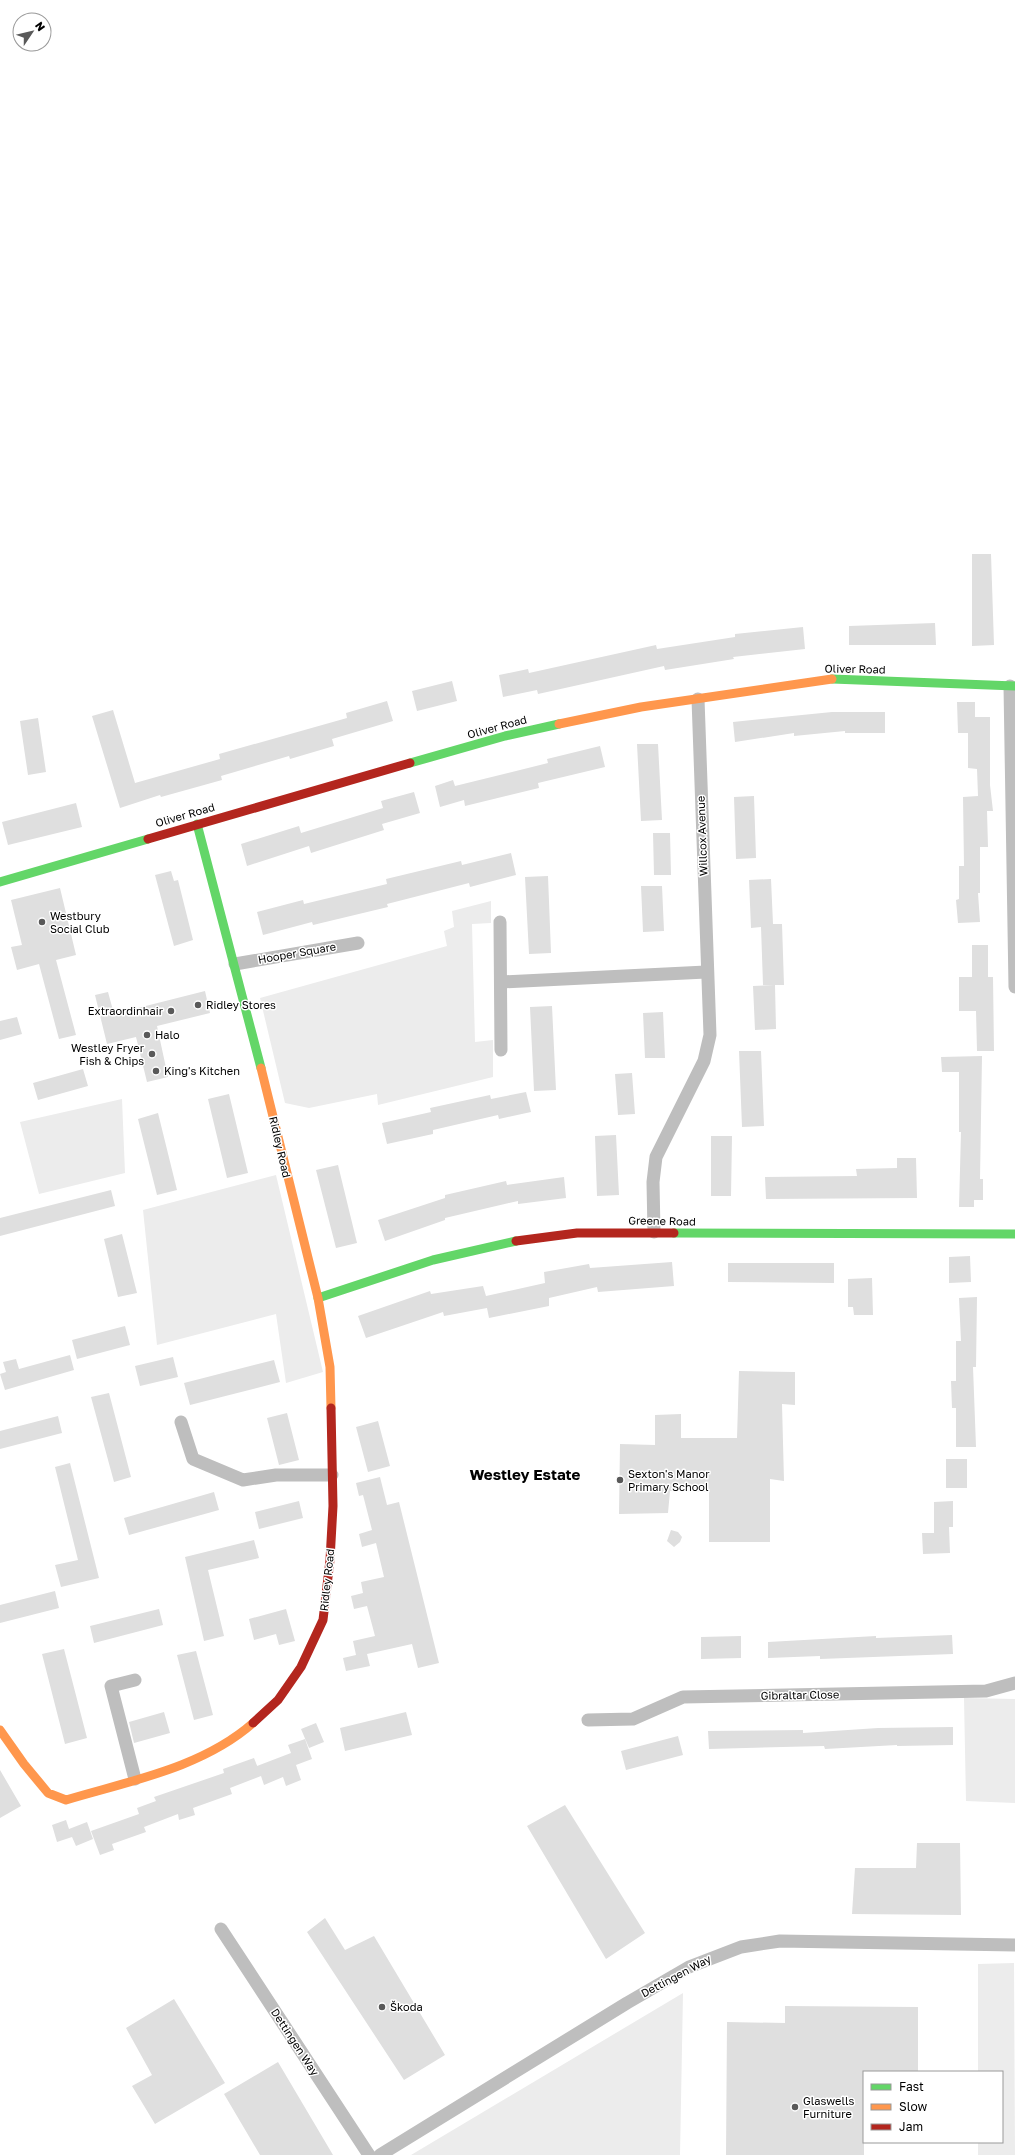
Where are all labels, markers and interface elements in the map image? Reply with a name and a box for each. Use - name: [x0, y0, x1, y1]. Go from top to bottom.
- north arrow: [12, 12, 52, 52]
- text: N: [33, 19, 48, 33]
- street label: Oliver Road: [824, 661, 886, 676]
- street label: Oliver Road: [466, 712, 528, 741]
- street label: Willcox Avenue: [694, 796, 709, 876]
- street label: Oliver Road: [154, 800, 216, 829]
- place label: Westbury Social Club: [50, 909, 110, 935]
- marker: Westbury Social Club: [37, 917, 47, 927]
- street label: Hooper Square: [257, 939, 337, 966]
- place label: Ridley Stores: [206, 998, 276, 1011]
- marker: Ridley Stores: [193, 1000, 203, 1010]
- place label: Extraordinhair: [88, 1004, 164, 1017]
- marker: Extraordinhair: [166, 1006, 176, 1016]
- place label: Halo: [155, 1028, 180, 1041]
- marker: Halo: [142, 1030, 152, 1040]
- place label: Westley Fryer Fish & Chips: [71, 1041, 145, 1067]
- marker: Westley Fryer Fish & Chips: [147, 1049, 157, 1059]
- place label: King's Kitchen: [164, 1064, 240, 1077]
- marker: King's Kitchen: [151, 1066, 161, 1076]
- street label: Ridley Road: [267, 1115, 294, 1179]
- street label: Greene Road: [628, 1213, 696, 1228]
- district label: Westley Estate: [470, 1465, 581, 1483]
- place label: Sexton's Manor Primary School: [628, 1467, 710, 1493]
- marker: Sexton's Manor Primary School: [615, 1475, 625, 1485]
- street label: Ridley Road: [317, 1548, 336, 1612]
- street label: Gibraltar Close: [761, 1687, 839, 1702]
- street label: Dettingen Way: [639, 1952, 713, 1999]
- place label: Škoda: [390, 2000, 423, 2013]
- marker: Škoda: [377, 2002, 387, 2012]
- street label: Dettingen Way: [269, 2006, 322, 2078]
- legend: [863, 2071, 1003, 2143]
- text: Fast: [899, 2079, 924, 2094]
- place label: Glaswells Furniture: [803, 2094, 855, 2120]
- text: Slow: [899, 2099, 927, 2114]
- marker: Glaswells Furniture: [790, 2102, 800, 2112]
- text: Jam: [899, 2119, 923, 2134]

